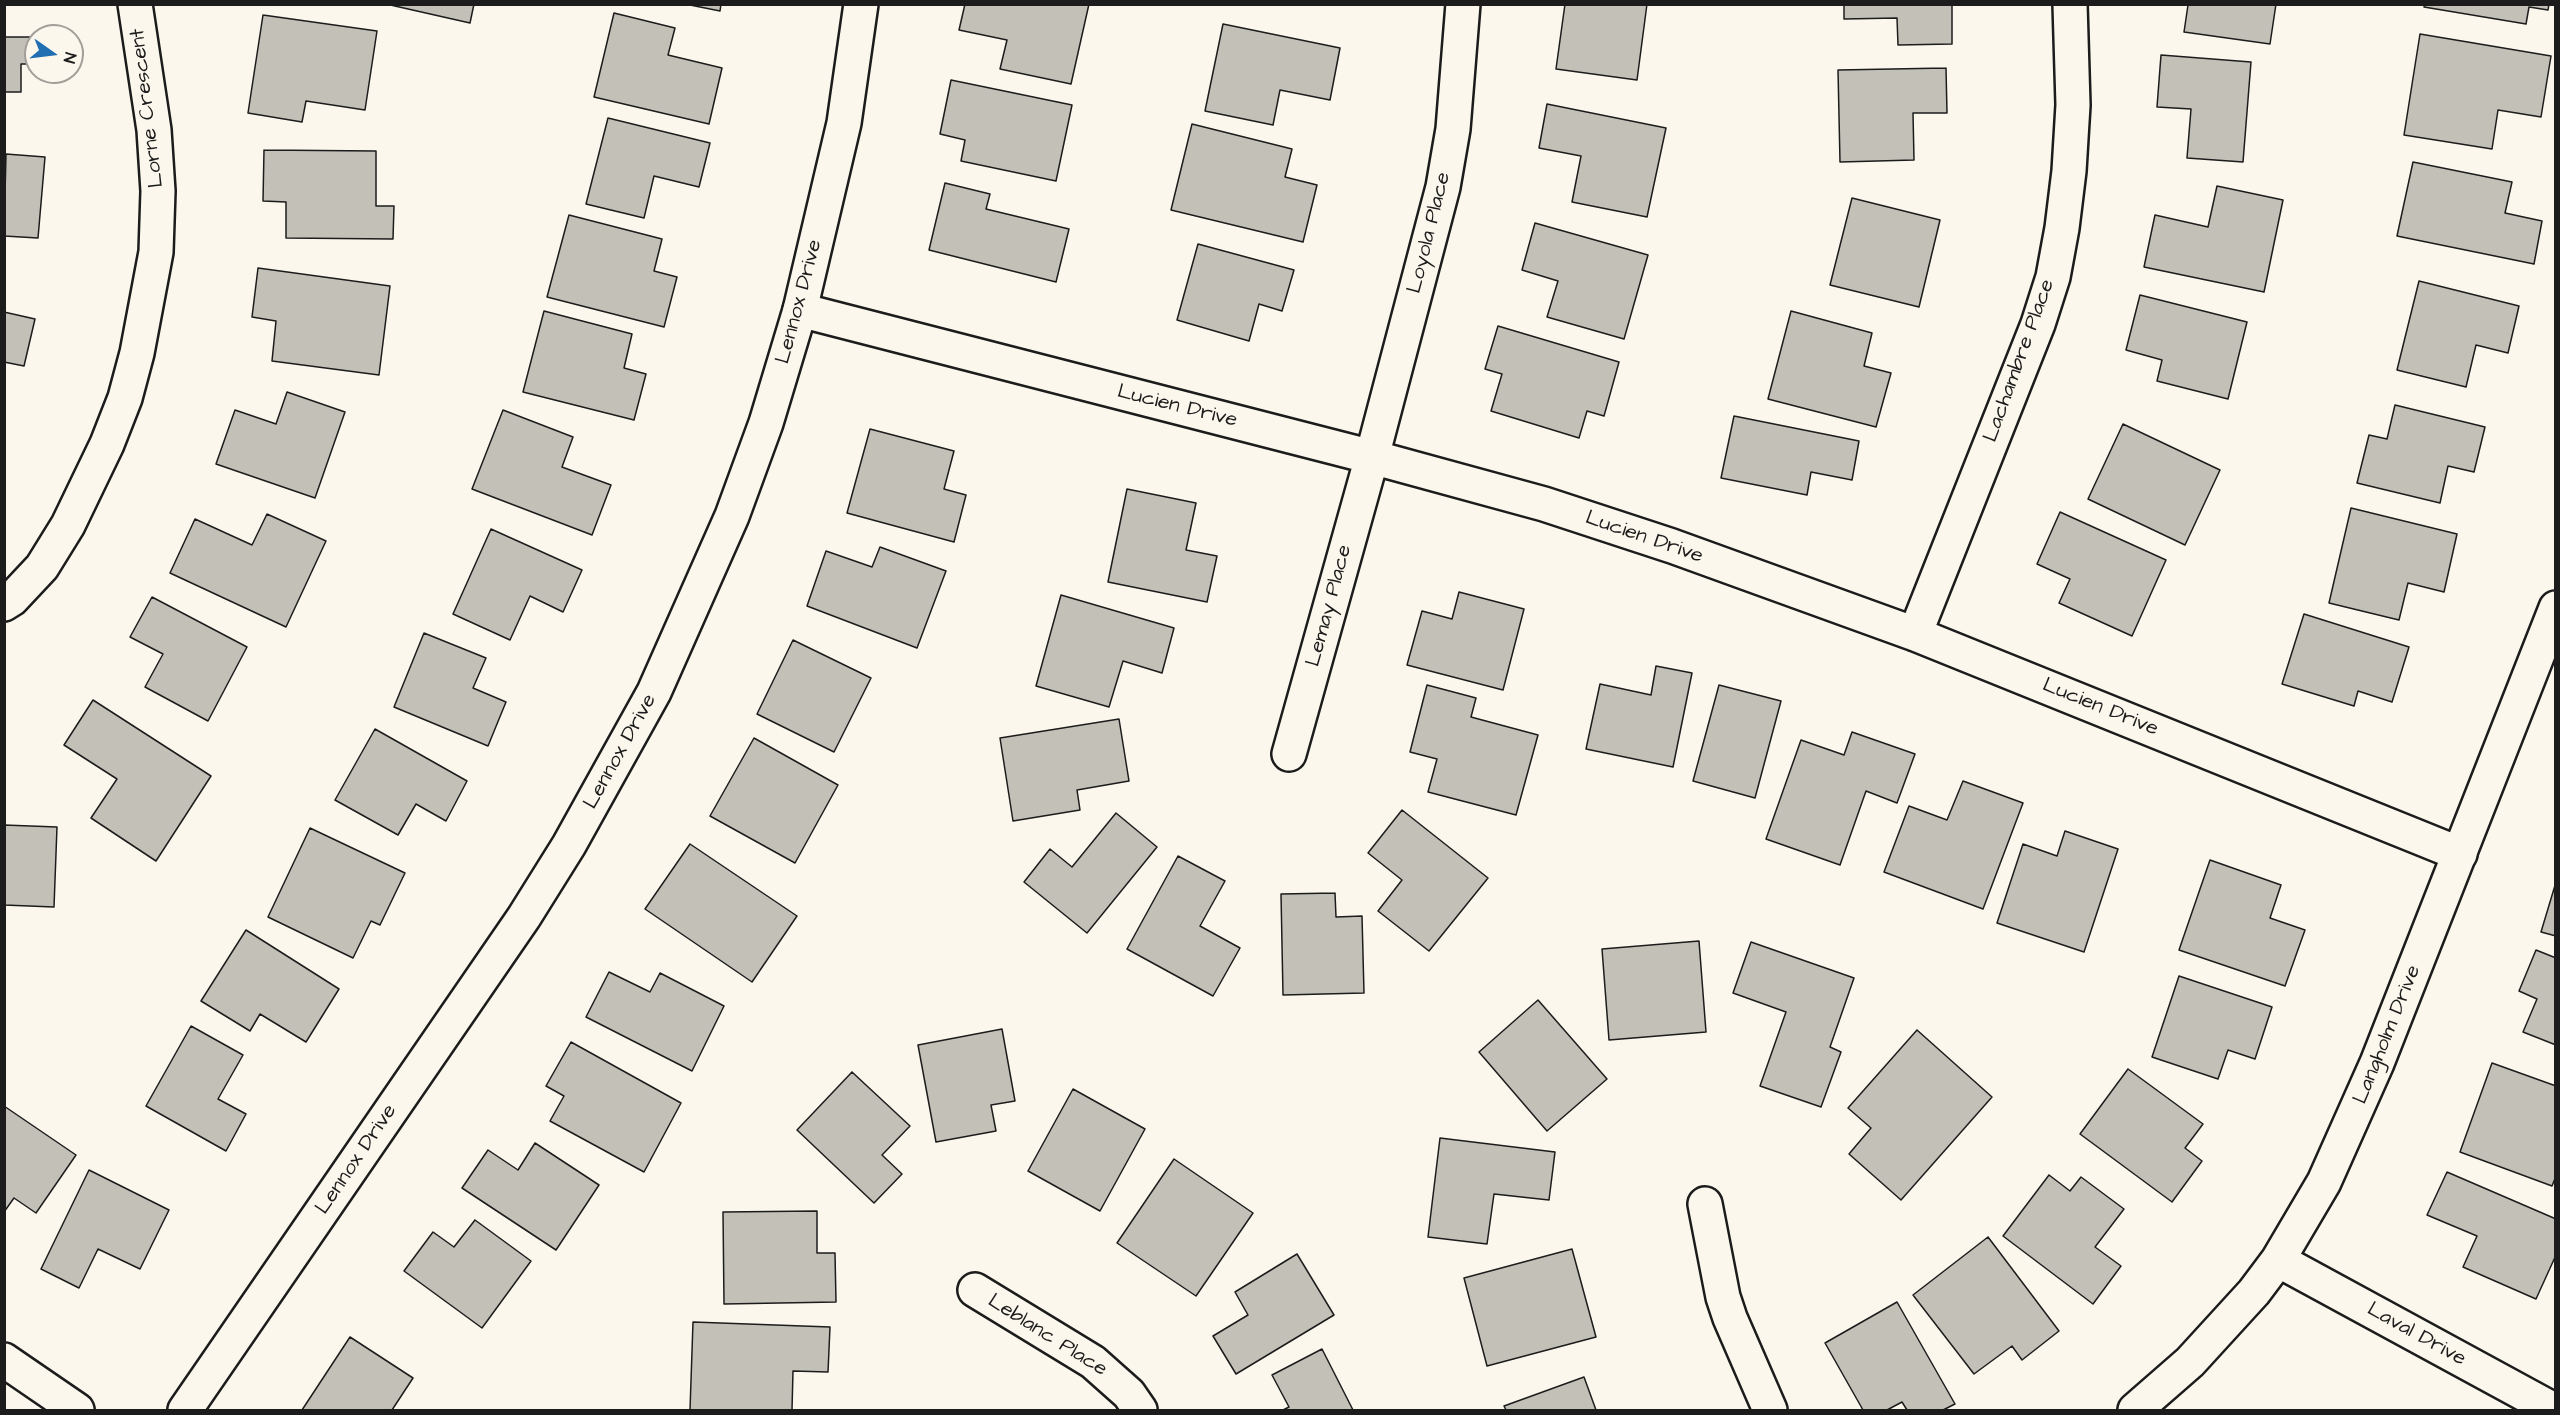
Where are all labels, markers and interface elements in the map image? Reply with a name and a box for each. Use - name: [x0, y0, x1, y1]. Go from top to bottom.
- north arrow: [24, 24, 84, 84]
- street label: Lorne Crescent: [126, 27, 170, 189]
- text: N: [58, 50, 81, 65]
- street label: Loyola Place: [1403, 170, 1457, 296]
- street label: Lennox Drive: [771, 237, 829, 367]
- street label: Lachambre Place: [1979, 276, 2061, 446]
- street label: Lucien Drive: [1114, 380, 1240, 434]
- street label: Lucien Drive: [1582, 506, 1706, 570]
- street label: Lemay Place: [1302, 542, 1358, 670]
- street label: Lucien Drive: [2038, 673, 2162, 743]
- street label: Lennox Drive: [579, 690, 663, 814]
- street label: Langholm Drive: [2349, 962, 2427, 1108]
- street label: Lennox Drive: [311, 1100, 403, 1220]
- street label: Leblanc Place: [983, 1289, 1111, 1383]
- street label: Laval Drive: [2362, 1298, 2470, 1372]

